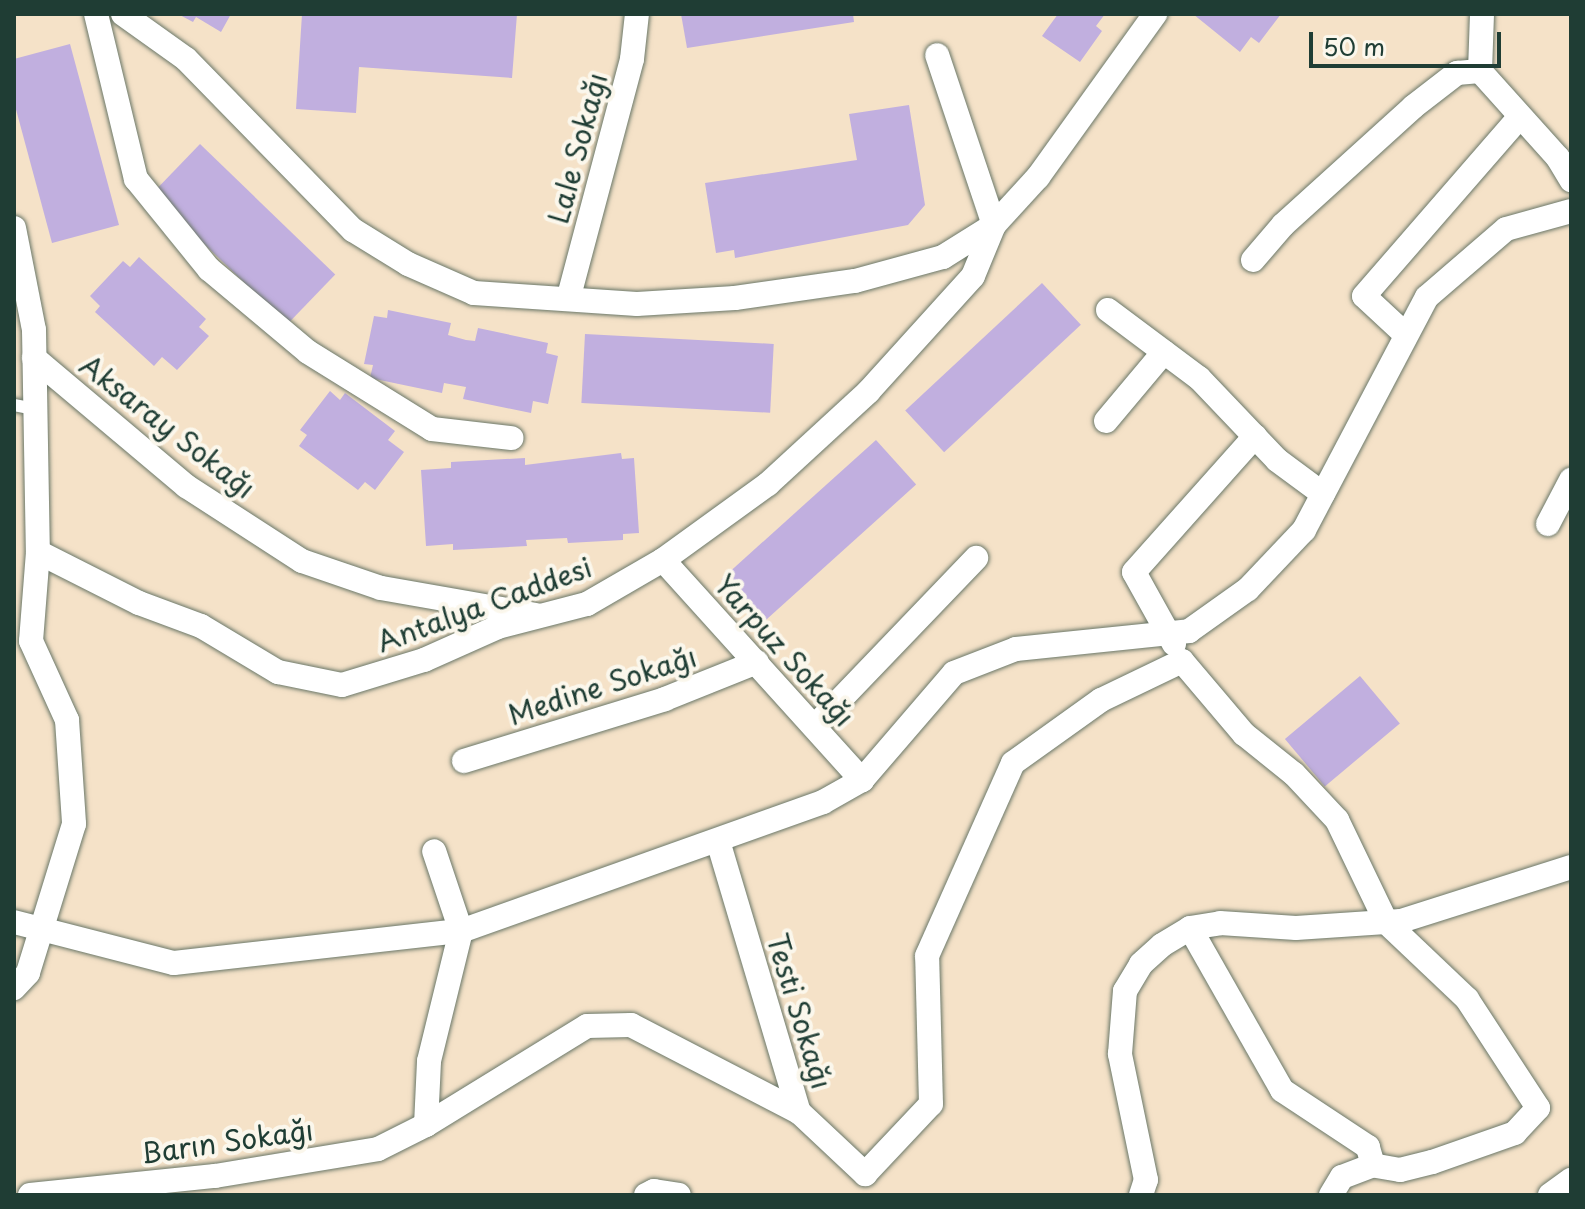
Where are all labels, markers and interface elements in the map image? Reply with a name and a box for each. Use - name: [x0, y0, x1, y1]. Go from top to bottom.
- scale bar: [1313, 16, 1505, 66]
- text: 50 m: [1323, 28, 1385, 64]
- street label: Lale Sokağı: [541, 68, 613, 228]
- street label: Aksaray Sokağı: [74, 348, 262, 504]
- street label: Antalya Caddesi: [373, 550, 595, 658]
- street label: Yarpuz Sokağı: [708, 568, 862, 732]
- street label: Medine Sokağı: [504, 639, 700, 731]
- street label: Testi Sokağı: [760, 929, 840, 1093]
- street label: Barın Sokağı: [138, 1112, 316, 1170]

